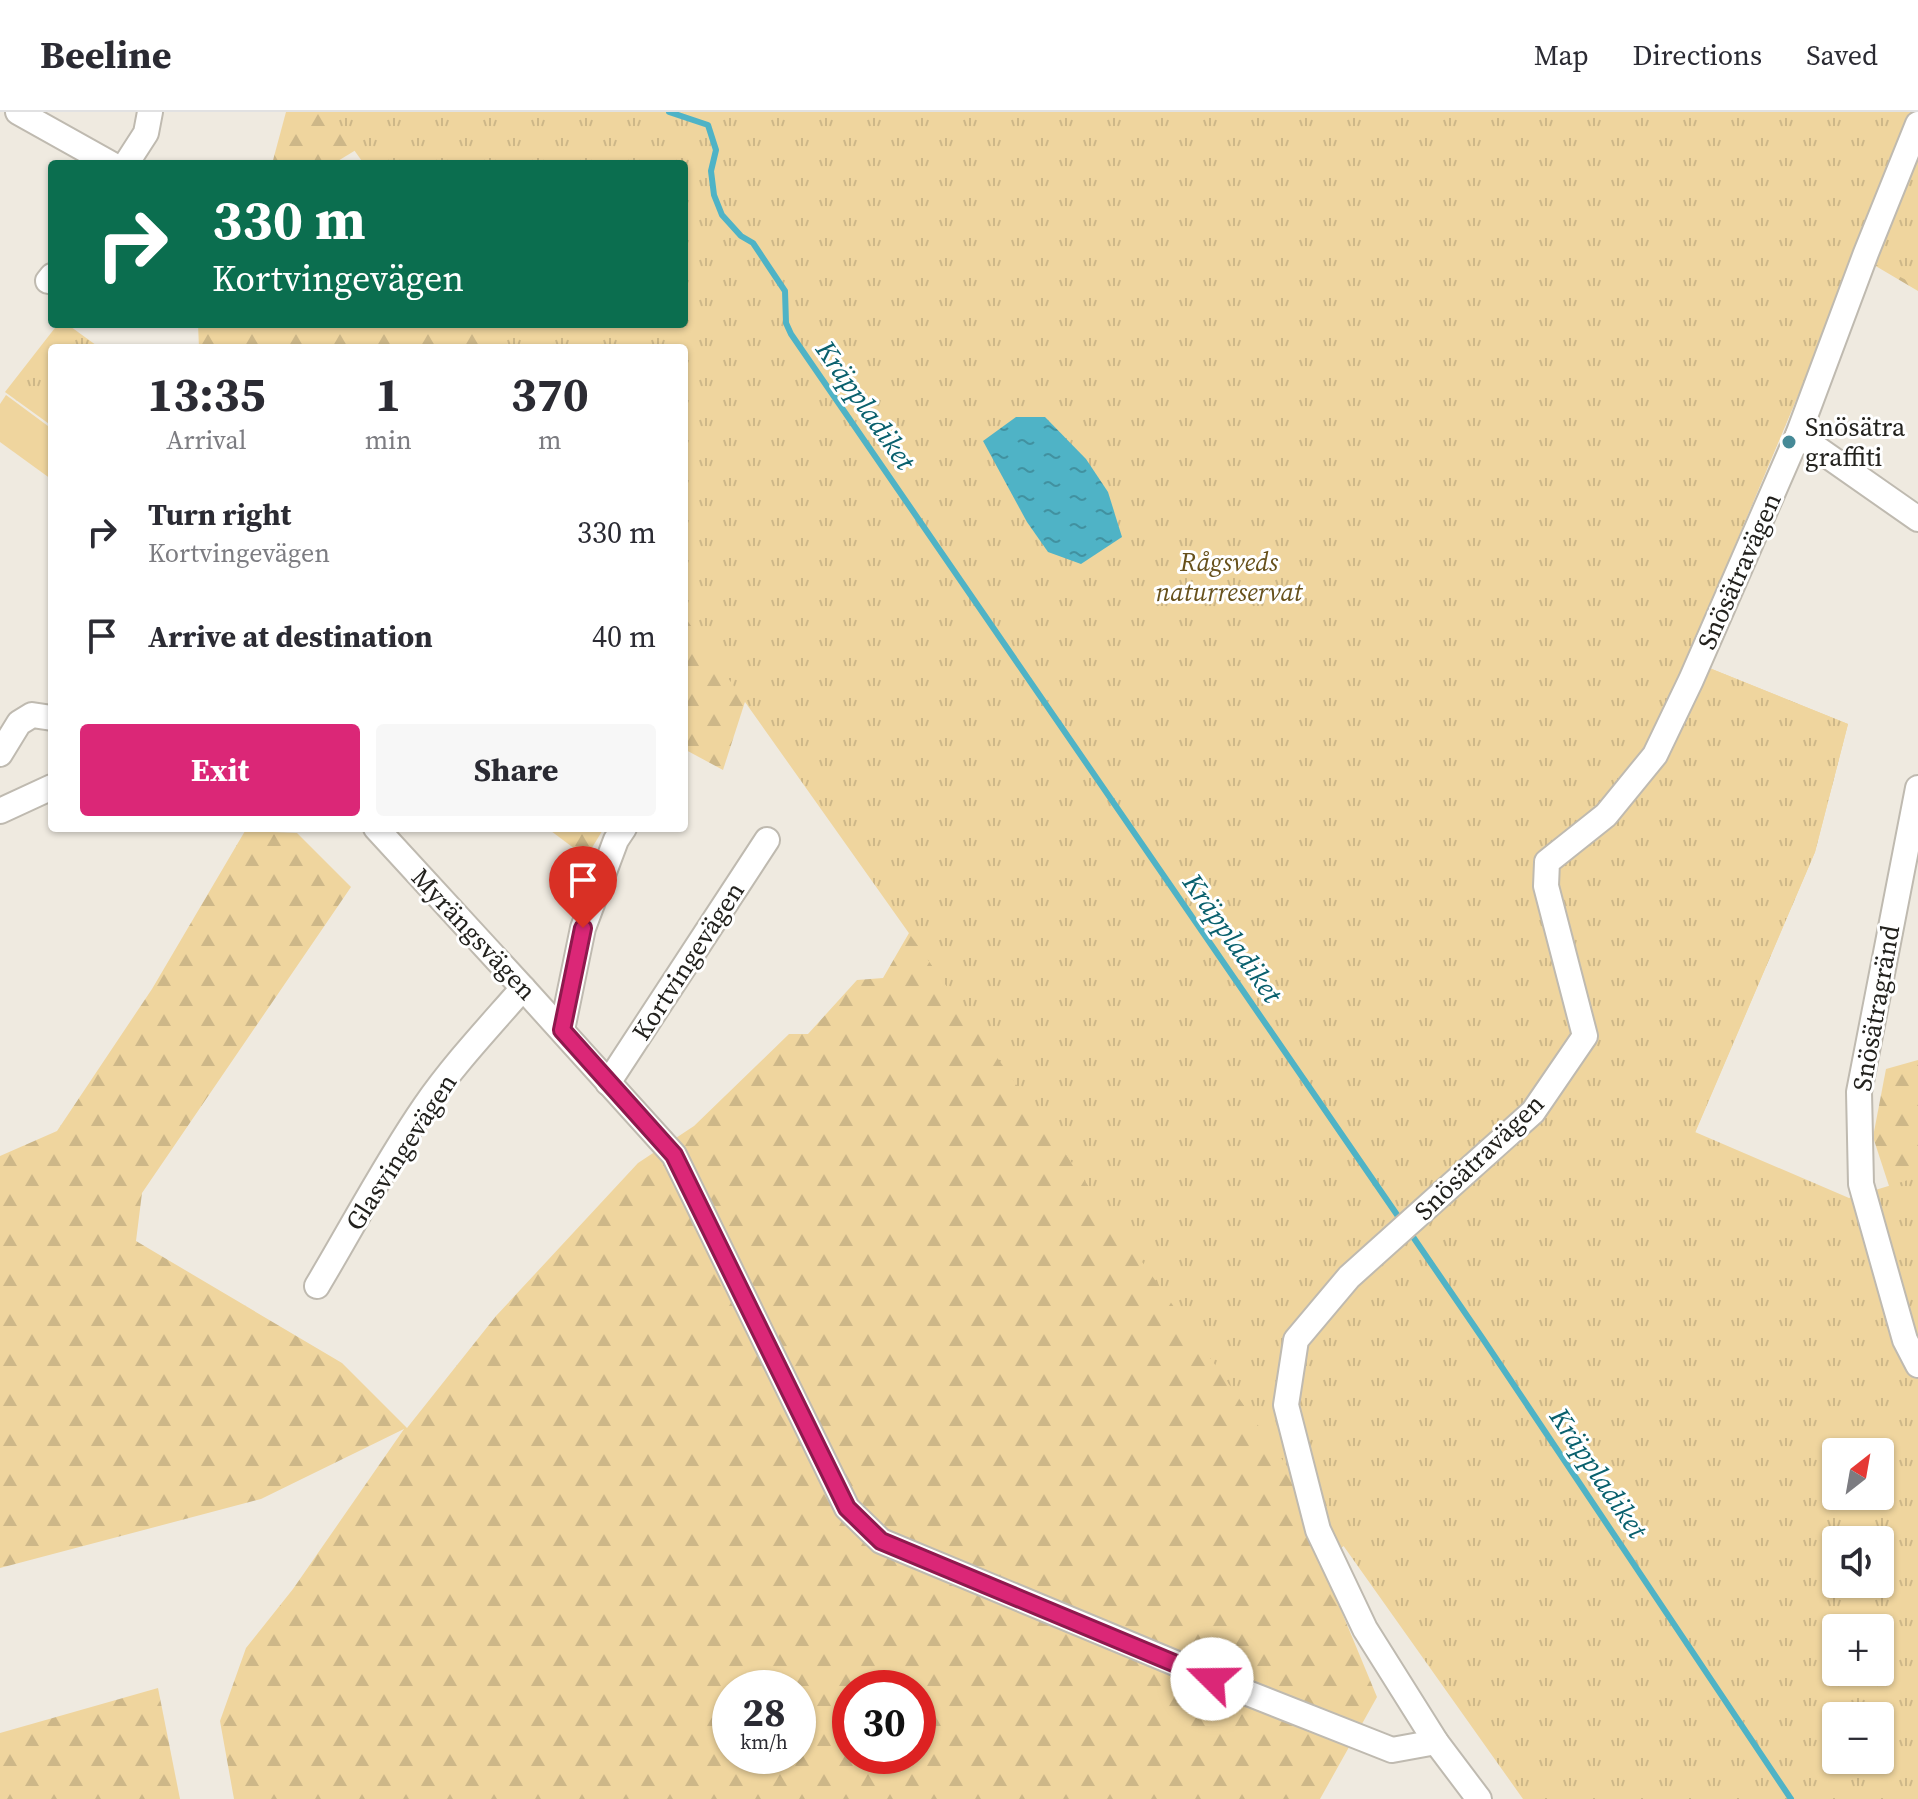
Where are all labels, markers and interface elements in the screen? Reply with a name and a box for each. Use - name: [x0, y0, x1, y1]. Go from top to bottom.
- text: Beeline: [40, 29, 171, 81]
- text: Map: [1534, 36, 1589, 74]
- text: Directions: [1633, 36, 1762, 74]
- text: Saved: [1806, 36, 1878, 74]
- text: 330 m: [212, 181, 366, 258]
- icon: right: [80, 192, 184, 296]
- text: Kortvingevägen: [212, 254, 464, 303]
- water label: Kräppladiket: [807, 332, 926, 479]
- text: 13:35: [147, 361, 266, 427]
- text: 1: [375, 361, 401, 427]
- text: 370: [511, 361, 589, 427]
- place label: Snösätra graffiti: [1805, 409, 1906, 475]
- text: Arrival: [166, 422, 247, 458]
- text: min: [365, 422, 412, 458]
- text: m: [538, 422, 562, 458]
- marker: Snösätra graffiti: [1780, 433, 1798, 451]
- street label: Snösätravägen: [1688, 487, 1790, 655]
- text: Turn right: [148, 494, 291, 535]
- icon: right: [80, 510, 124, 554]
- text: 330 m: [577, 512, 656, 553]
- text: Kortvingevägen: [148, 535, 330, 571]
- park label: Rågsveds naturreservat: [1156, 544, 1304, 610]
- icon: arrive: [80, 614, 124, 658]
- text: Arrive at destination: [148, 616, 433, 657]
- text: 40 m: [592, 616, 656, 657]
- button: Exit: [80, 724, 360, 816]
- button: Share: [376, 724, 656, 816]
- pin: [549, 846, 617, 928]
- icon: arrive: [561, 858, 605, 902]
- street label: Myrängsvägen: [403, 860, 545, 1008]
- water label: Kräppladiket: [1174, 865, 1293, 1012]
- street label: Kortvingevägen: [623, 875, 753, 1047]
- street label: Snösätragränd: [1844, 922, 1908, 1094]
- street label: Glasvingevägen: [337, 1067, 465, 1237]
- street label: Snösätravägen: [1406, 1086, 1552, 1228]
- water label: Kräppladiket: [1541, 1399, 1658, 1547]
- north arrow: [1822, 1438, 1894, 1510]
- map controls: [1822, 1438, 1894, 1774]
- button: sound: [1822, 1526, 1894, 1598]
- button: +: [1822, 1614, 1894, 1686]
- position arrow: [1170, 1637, 1254, 1721]
- speed limit sign: 30: [832, 1670, 936, 1774]
- text: 28: [742, 1685, 786, 1739]
- button: −: [1822, 1702, 1894, 1774]
- text: km/h: [740, 1728, 788, 1756]

